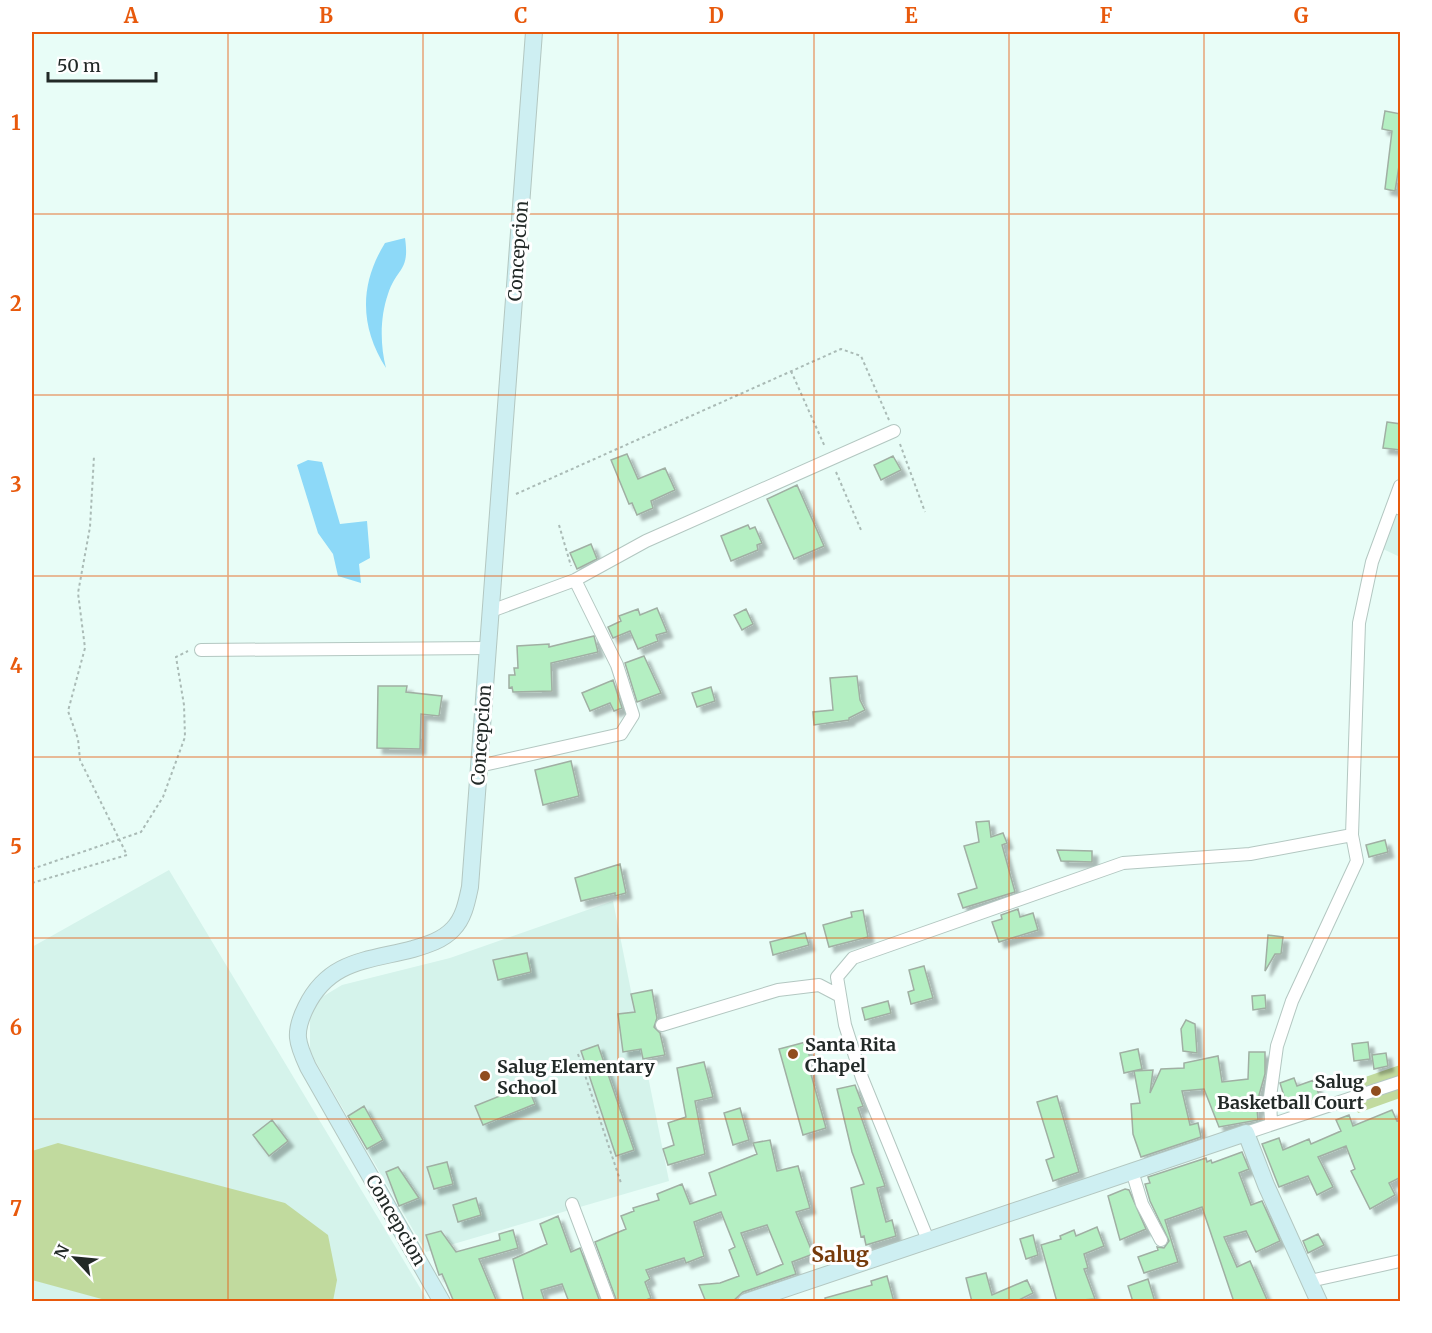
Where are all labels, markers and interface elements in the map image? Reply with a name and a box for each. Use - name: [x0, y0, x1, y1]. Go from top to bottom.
- text: A: [123, 3, 139, 28]
- text: B: [319, 3, 333, 28]
- text: C: [514, 3, 528, 28]
- text: D: [708, 3, 724, 28]
- text: E: [904, 3, 918, 28]
- text: F: [1100, 3, 1113, 28]
- text: G: [1294, 3, 1309, 28]
- scale bar: [48, 45, 156, 83]
- text: 50 m: [57, 54, 101, 77]
- text: 1: [11, 110, 21, 135]
- street label: Concepcion: [503, 200, 533, 302]
- text: 2: [10, 291, 22, 316]
- text: 3: [10, 472, 22, 497]
- text: 4: [10, 653, 23, 678]
- street label: Concepcion: [466, 684, 496, 786]
- text: 5: [10, 834, 22, 859]
- text: 6: [10, 1015, 22, 1040]
- place label: Santa Rita Chapel: [805, 1033, 896, 1077]
- marker: Santa Rita Chapel: [786, 1047, 800, 1061]
- place label: Salug Elementary School: [497, 1055, 655, 1099]
- marker: Salug Elementary School: [478, 1069, 492, 1083]
- place label: Salug Basketball Court: [1217, 1070, 1365, 1114]
- marker: Salug Basketball Court: [1369, 1084, 1383, 1098]
- street label: Concepcion: [361, 1171, 431, 1270]
- text: 7: [10, 1196, 22, 1221]
- north arrow: [45, 1228, 105, 1288]
- text: N: [50, 1241, 73, 1261]
- district label: Salug: [811, 1241, 869, 1268]

